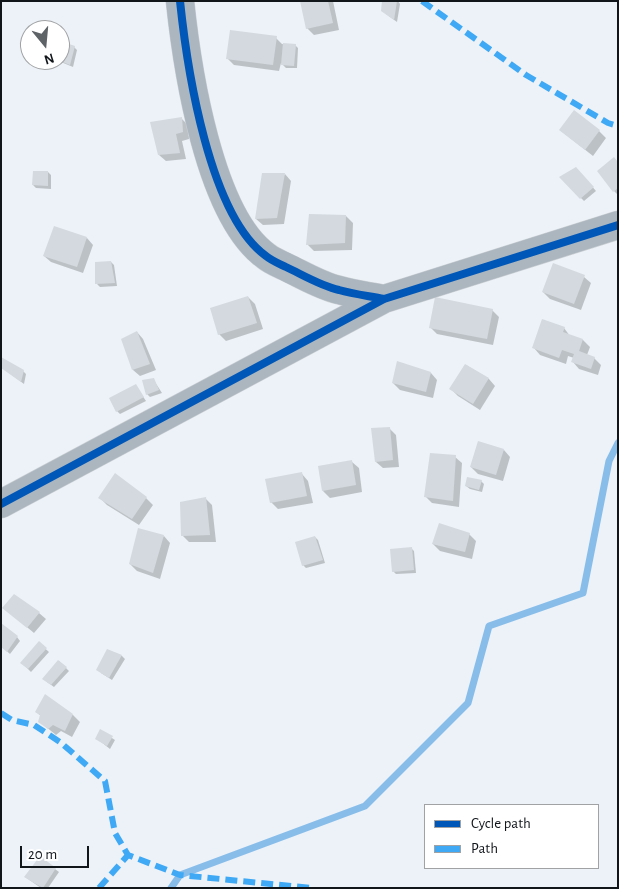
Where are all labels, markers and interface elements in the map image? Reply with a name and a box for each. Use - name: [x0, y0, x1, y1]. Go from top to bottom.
- north arrow: [20, 20, 70, 70]
- text: N: [42, 50, 56, 67]
- legend: [424, 804, 599, 869]
- text: Cycle path: [471, 816, 531, 831]
- scale bar: [22, 836, 91, 868]
- text: Path: [471, 841, 498, 856]
- text: 20 m: [28, 847, 57, 862]

